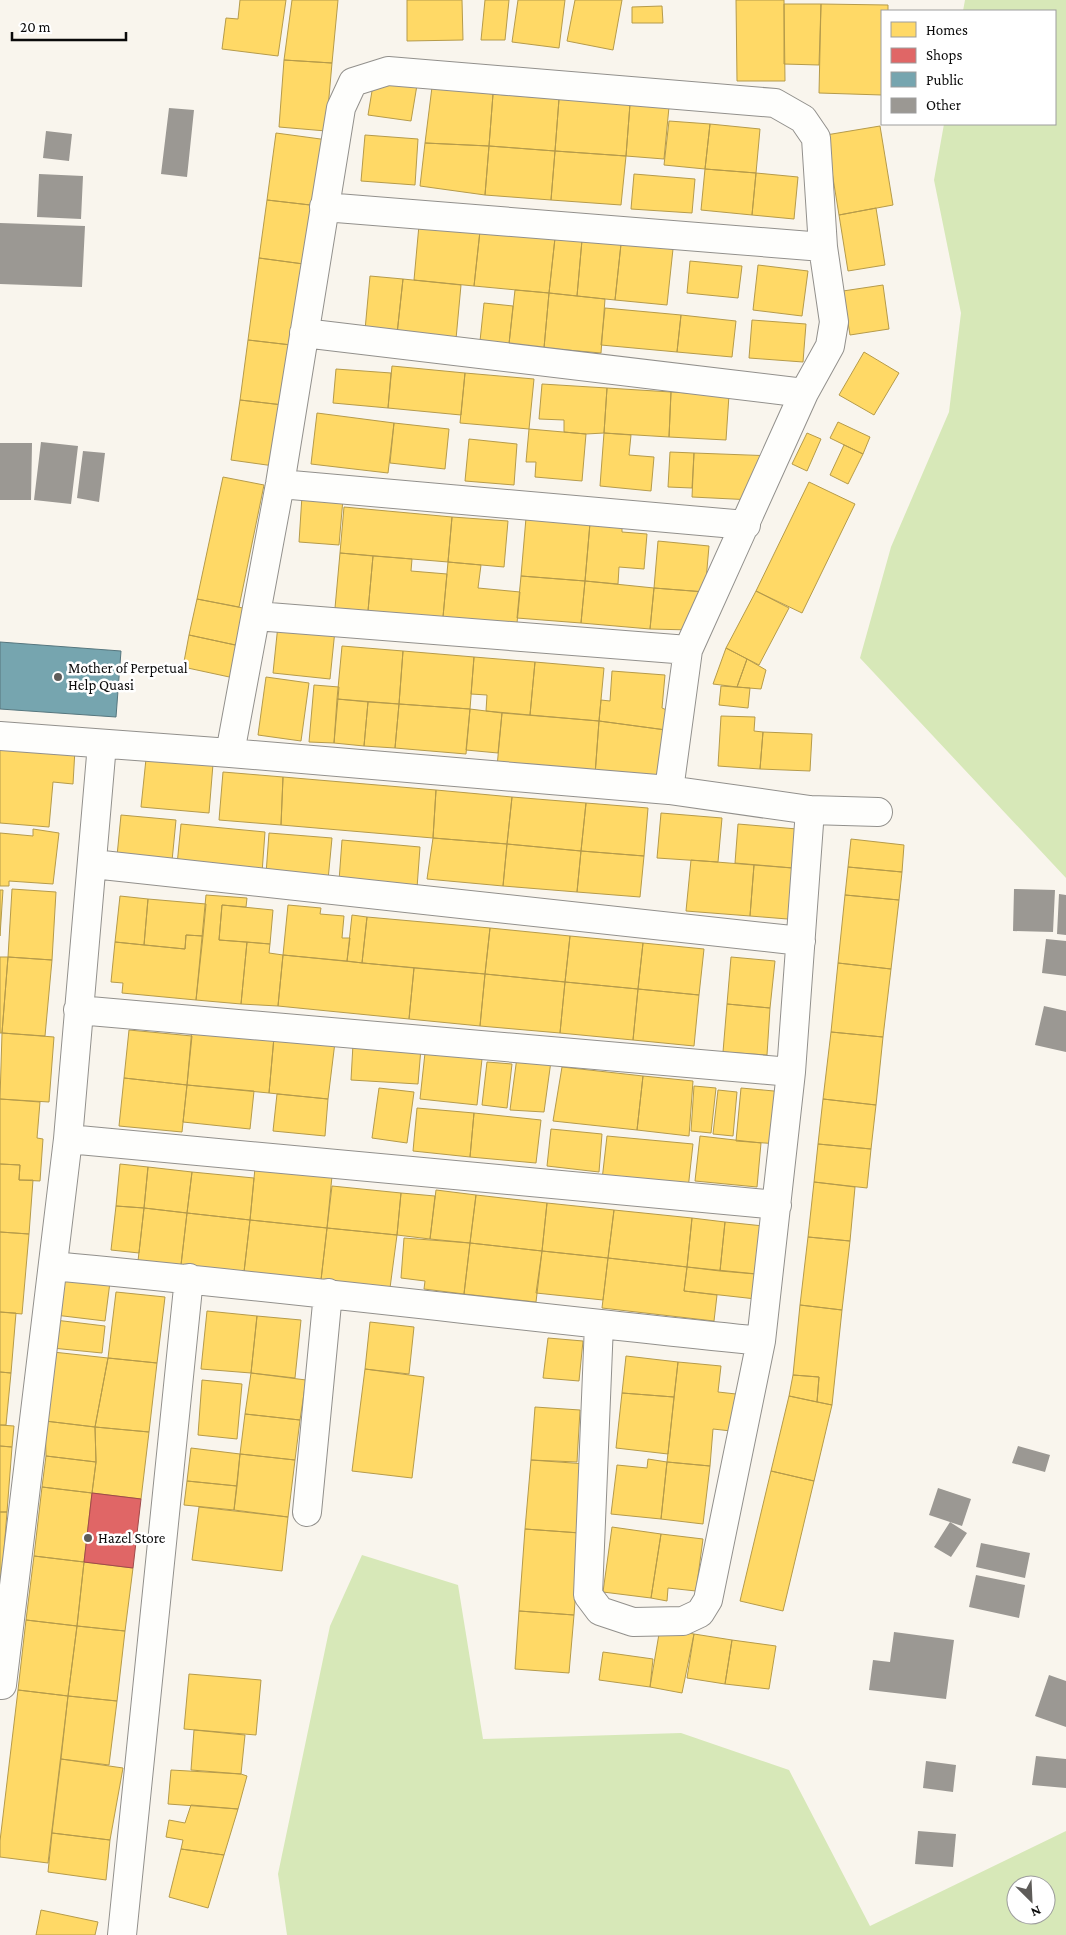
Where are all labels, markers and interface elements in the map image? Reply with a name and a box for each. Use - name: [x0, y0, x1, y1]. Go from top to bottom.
- scale bar: [12, 10, 126, 42]
- legend: [881, 10, 1056, 125]
- text: 20 m: [20, 19, 51, 35]
- text: Homes: [926, 22, 968, 38]
- text: Shops: [926, 47, 962, 64]
- text: Public: [926, 72, 964, 88]
- text: Other: [926, 97, 962, 113]
- place label: Mother of Perpetual Help Quasi: [68, 660, 188, 694]
- marker: Mother of Perpetual Help Quasi: [52, 671, 64, 683]
- place label: Hazel Store: [98, 1530, 166, 1546]
- marker: Hazel Store: [82, 1532, 94, 1544]
- north arrow: [1006, 1875, 1056, 1925]
- text: N: [1028, 1903, 1044, 1921]

